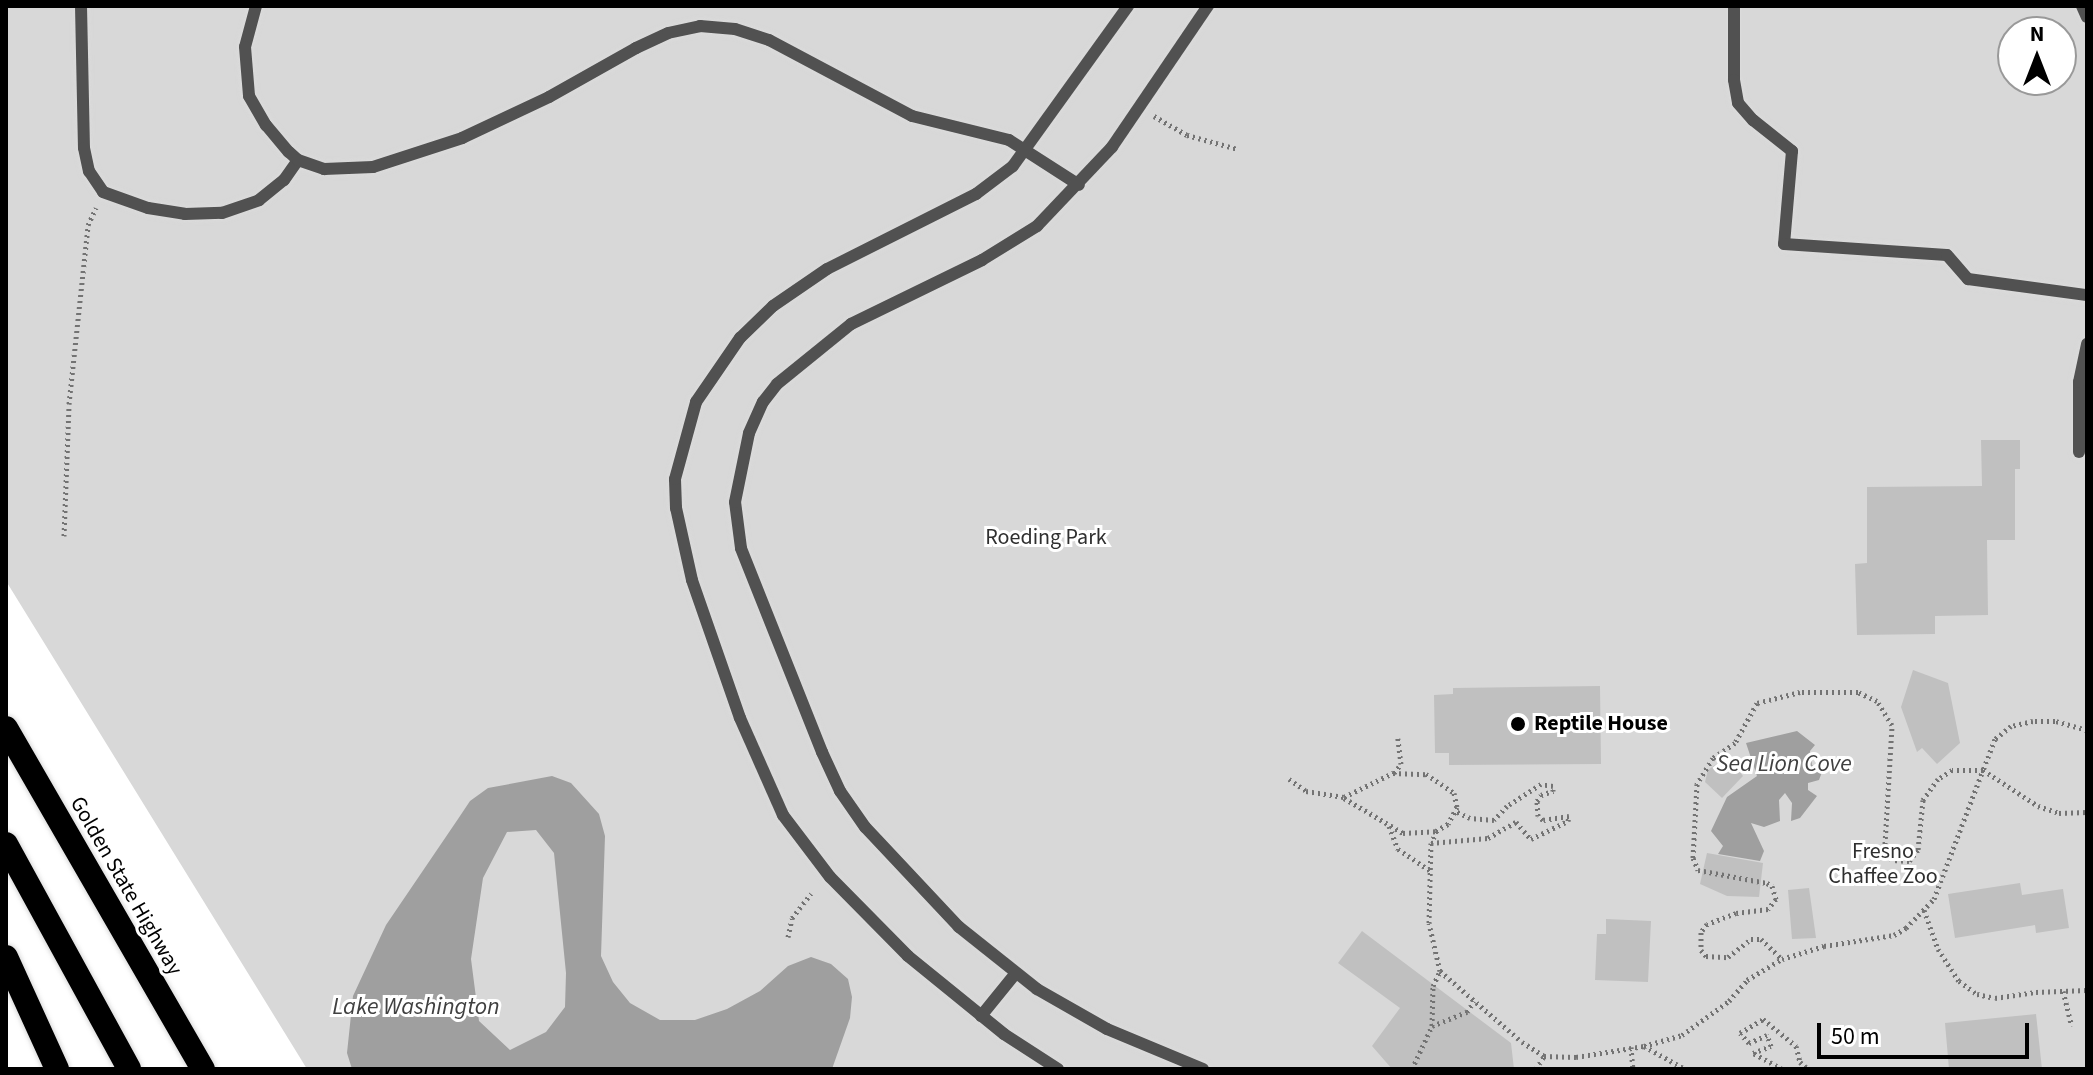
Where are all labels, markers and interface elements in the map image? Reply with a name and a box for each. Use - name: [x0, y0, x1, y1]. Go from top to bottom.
- north arrow: [1997, 16, 2077, 96]
- text: N: [2030, 18, 2044, 50]
- park label: Roeding Park: [985, 525, 1107, 551]
- place label: Reptile House: [1534, 711, 1668, 737]
- marker: Reptile House: [1509, 715, 1527, 733]
- water label: Sea Lion Cove: [1716, 750, 1852, 778]
- street label: Golden State Highway: [64, 792, 188, 980]
- park label: Fresno Chaffee Zoo: [1828, 838, 1938, 890]
- water label: Lake Washington: [332, 993, 500, 1021]
- scale bar: [1821, 1007, 2033, 1057]
- text: 50 m: [1831, 1019, 1880, 1054]

